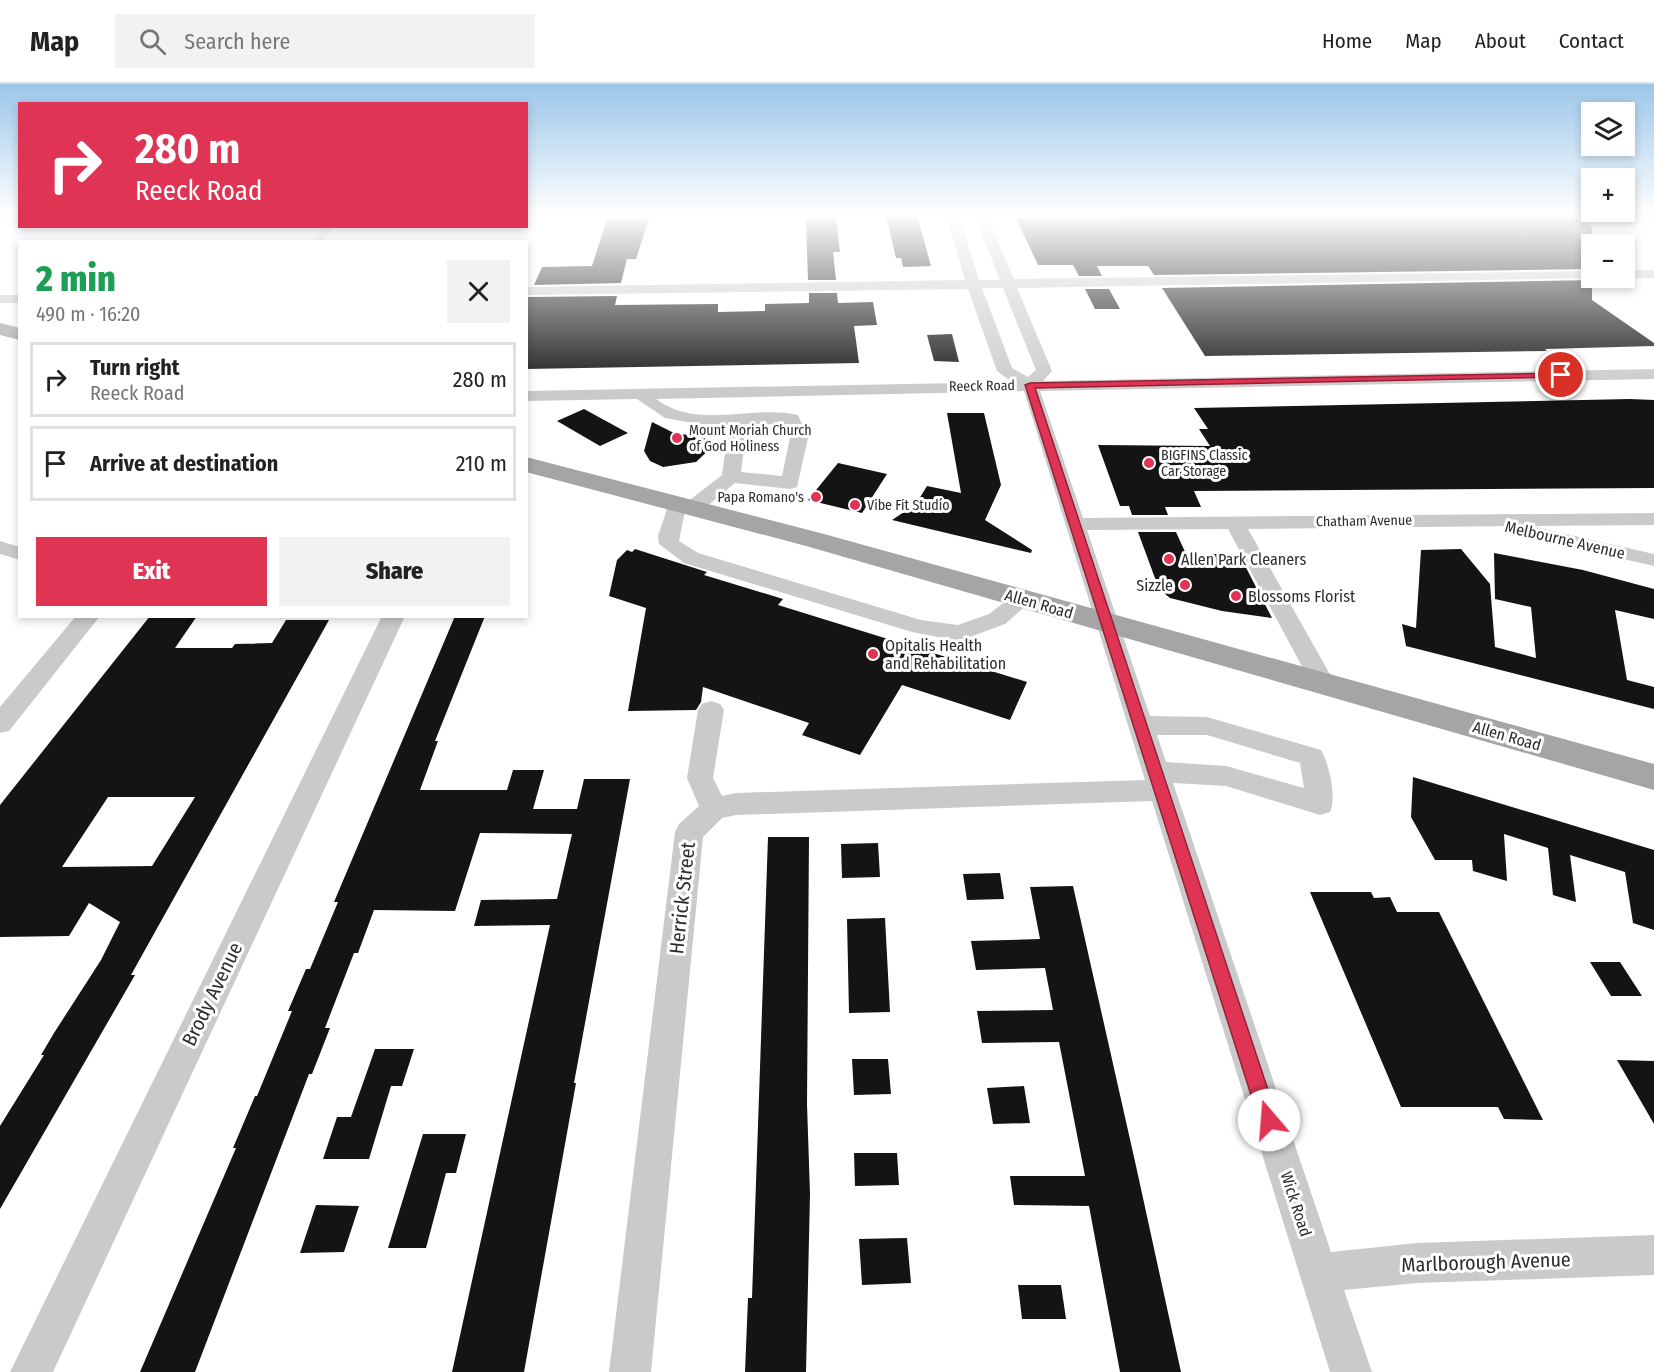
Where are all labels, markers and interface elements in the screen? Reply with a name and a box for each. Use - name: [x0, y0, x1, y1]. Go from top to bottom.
- search box: [115, 14, 535, 68]
- text: Map: [30, 25, 79, 58]
- icon: search: [136, 25, 169, 58]
- text: Search here: [184, 28, 290, 55]
- text: Home: [1322, 28, 1372, 54]
- text: Map: [1405, 28, 1442, 54]
- text: About: [1475, 28, 1526, 54]
- text: Contact: [1559, 28, 1624, 54]
- map controls: [1581, 102, 1635, 288]
- button: layers: [1581, 102, 1635, 156]
- text: 280 m: [135, 124, 240, 174]
- icon: right: [36, 126, 114, 204]
- button: +: [1581, 168, 1635, 222]
- text: Reeck Road: [135, 175, 262, 207]
- button: −: [1581, 234, 1635, 288]
- text: 2 min: [36, 257, 116, 301]
- button: close: [447, 260, 510, 323]
- text: 490 m · 16:20: [36, 302, 140, 326]
- pin: [1535, 349, 1586, 400]
- text: Turn right: [90, 354, 179, 381]
- icon: arrive: [1544, 358, 1577, 391]
- icon: right: [39, 363, 72, 396]
- text: 280 m: [453, 366, 507, 393]
- street label: Reeck Road: [949, 377, 1015, 395]
- text: Reeck Road: [90, 381, 184, 405]
- place label: Mount Moriah Church of God Holiness: [689, 422, 812, 455]
- marker: Mount Moriah Church of God Holiness: [670, 431, 684, 445]
- icon: arrive: [39, 447, 72, 480]
- place label: BIGFINS Classic Car Storage: [1161, 447, 1248, 480]
- text: Arrive at destination: [90, 450, 278, 477]
- text: 210 m: [456, 450, 507, 477]
- marker: BIGFINS Classic Car Storage: [1142, 456, 1156, 470]
- place label: Papa Romano's: [717, 489, 804, 506]
- marker: Papa Romano's: [809, 490, 823, 504]
- place label: Vibe Fit Studio: [867, 497, 950, 514]
- marker: Vibe Fit Studio: [848, 498, 862, 512]
- street label: Chatham Avenue: [1316, 512, 1412, 530]
- street label: Melbourne Avenue: [1503, 517, 1627, 563]
- button: Exit: [36, 537, 267, 606]
- button: Share: [279, 537, 510, 606]
- place label: Allen Park Cleaners: [1181, 550, 1306, 569]
- marker: Allen Park Cleaners: [1162, 552, 1176, 566]
- place label: Sizzle: [1136, 576, 1173, 595]
- marker: Sizzle: [1178, 578, 1192, 592]
- street label: Allen Road: [1003, 585, 1075, 623]
- place label: Blossoms Florist: [1248, 587, 1356, 606]
- marker: Blossoms Florist: [1229, 589, 1243, 603]
- place label: Opitalis Health and Rehabilitation: [885, 636, 1006, 673]
- marker: Opitalis Health and Rehabilitation: [866, 647, 880, 661]
- street label: Allen Road: [1471, 717, 1543, 755]
- street label: Herrick Street: [664, 840, 700, 955]
- street label: Brody Avenue: [177, 938, 247, 1050]
- position arrow: [1237, 1088, 1301, 1152]
- street label: Wick Road: [1277, 1169, 1315, 1239]
- street label: Marlborough Avenue: [1401, 1247, 1571, 1277]

